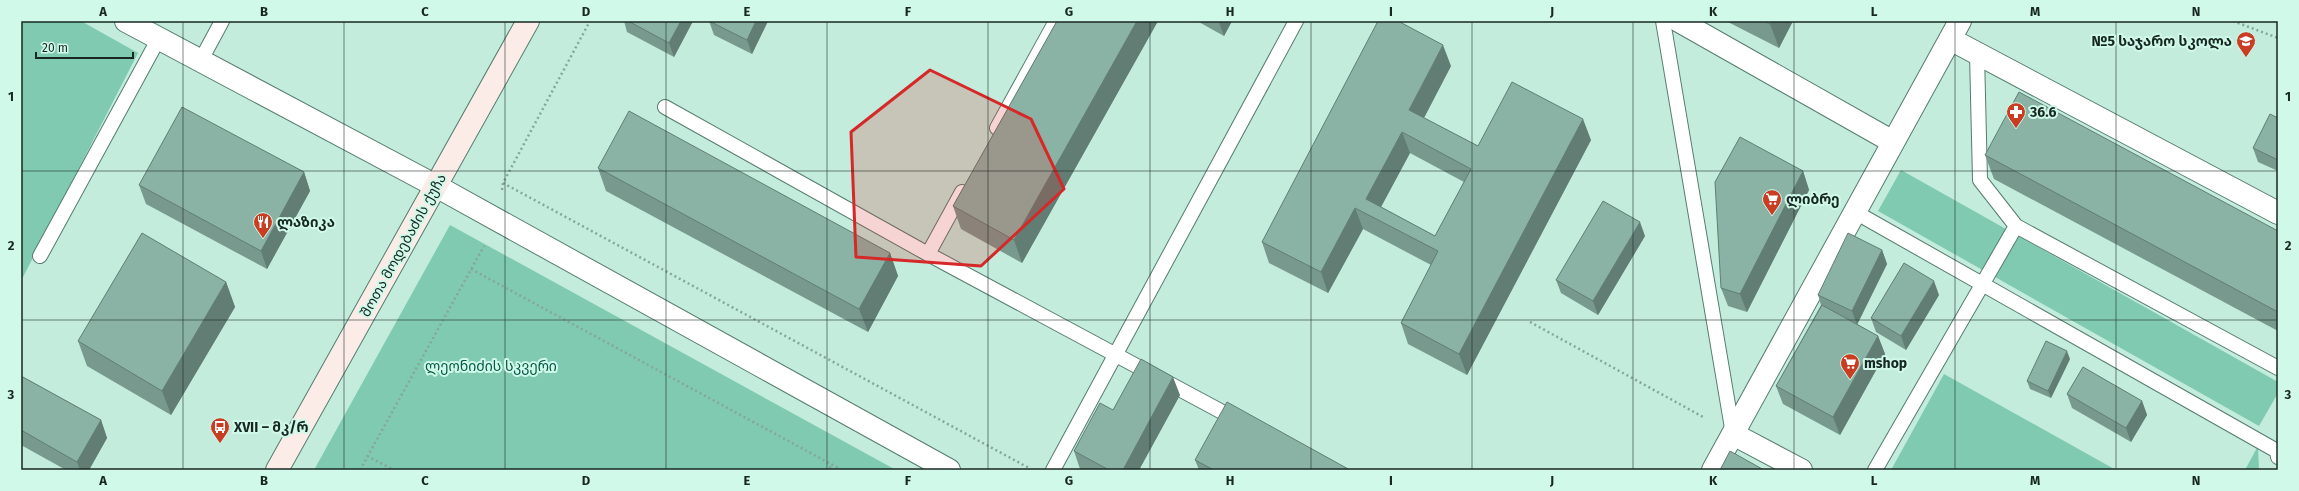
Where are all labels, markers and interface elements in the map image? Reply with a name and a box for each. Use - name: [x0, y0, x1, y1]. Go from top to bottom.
- text: A: [98, 4, 107, 19]
- text: B: [260, 4, 268, 19]
- text: C: [421, 4, 429, 19]
- text: D: [582, 4, 591, 19]
- text: E: [744, 4, 751, 19]
- text: F: [905, 4, 912, 19]
- text: G: [1065, 4, 1073, 19]
- text: H: [1226, 4, 1234, 19]
- text: I: [1389, 4, 1393, 19]
- text: J: [1549, 4, 1554, 19]
- text: K: [1709, 4, 1718, 19]
- text: L: [1871, 4, 1878, 19]
- text: M: [2030, 4, 2040, 19]
- text: N: [2192, 4, 2200, 19]
- school or university icon: №5 საჯარო სკოლა: [2235, 30, 2257, 58]
- place label: №5 საჯარო სკოლა: [2092, 33, 2232, 50]
- scale bar: [36, 34, 133, 60]
- text: 20 m: [42, 41, 68, 55]
- text: 1: [8, 89, 14, 104]
- text: 1: [2285, 89, 2291, 104]
- pharmacy icon: 36.6: [2005, 101, 2027, 129]
- place label: 36.6: [2029, 104, 2056, 121]
- street label: შოთა მოდებაძის ქუჩა: [357, 171, 450, 320]
- supermarket icon: ლიბრე: [1761, 188, 1783, 216]
- place label: ლიბრე: [1786, 191, 1840, 208]
- restaurant icon: ლაზიკა: [252, 211, 274, 239]
- place label: ლაზიკა: [277, 214, 335, 231]
- text: 2: [8, 238, 15, 253]
- text: 2: [2285, 238, 2292, 253]
- supermarket icon: mshop: [1839, 352, 1861, 380]
- place label: mshop: [1864, 355, 1907, 372]
- park label: ლეონიძის სკვერი: [425, 358, 557, 375]
- text: 3: [7, 387, 15, 402]
- text: 3: [2284, 387, 2292, 402]
- bus stop icon: XVII – მკ/რ: [209, 416, 231, 444]
- place label: XVII – მკ/რ: [233, 419, 309, 436]
- text: A: [98, 473, 107, 488]
- text: B: [260, 473, 268, 488]
- text: C: [421, 473, 429, 488]
- text: D: [582, 473, 591, 488]
- text: E: [744, 473, 751, 488]
- text: F: [905, 473, 912, 488]
- text: G: [1065, 473, 1073, 488]
- text: H: [1226, 473, 1234, 488]
- text: I: [1389, 473, 1393, 488]
- text: J: [1549, 473, 1554, 488]
- text: K: [1709, 473, 1718, 488]
- text: L: [1871, 473, 1878, 488]
- text: M: [2030, 473, 2040, 488]
- text: N: [2192, 473, 2200, 488]

